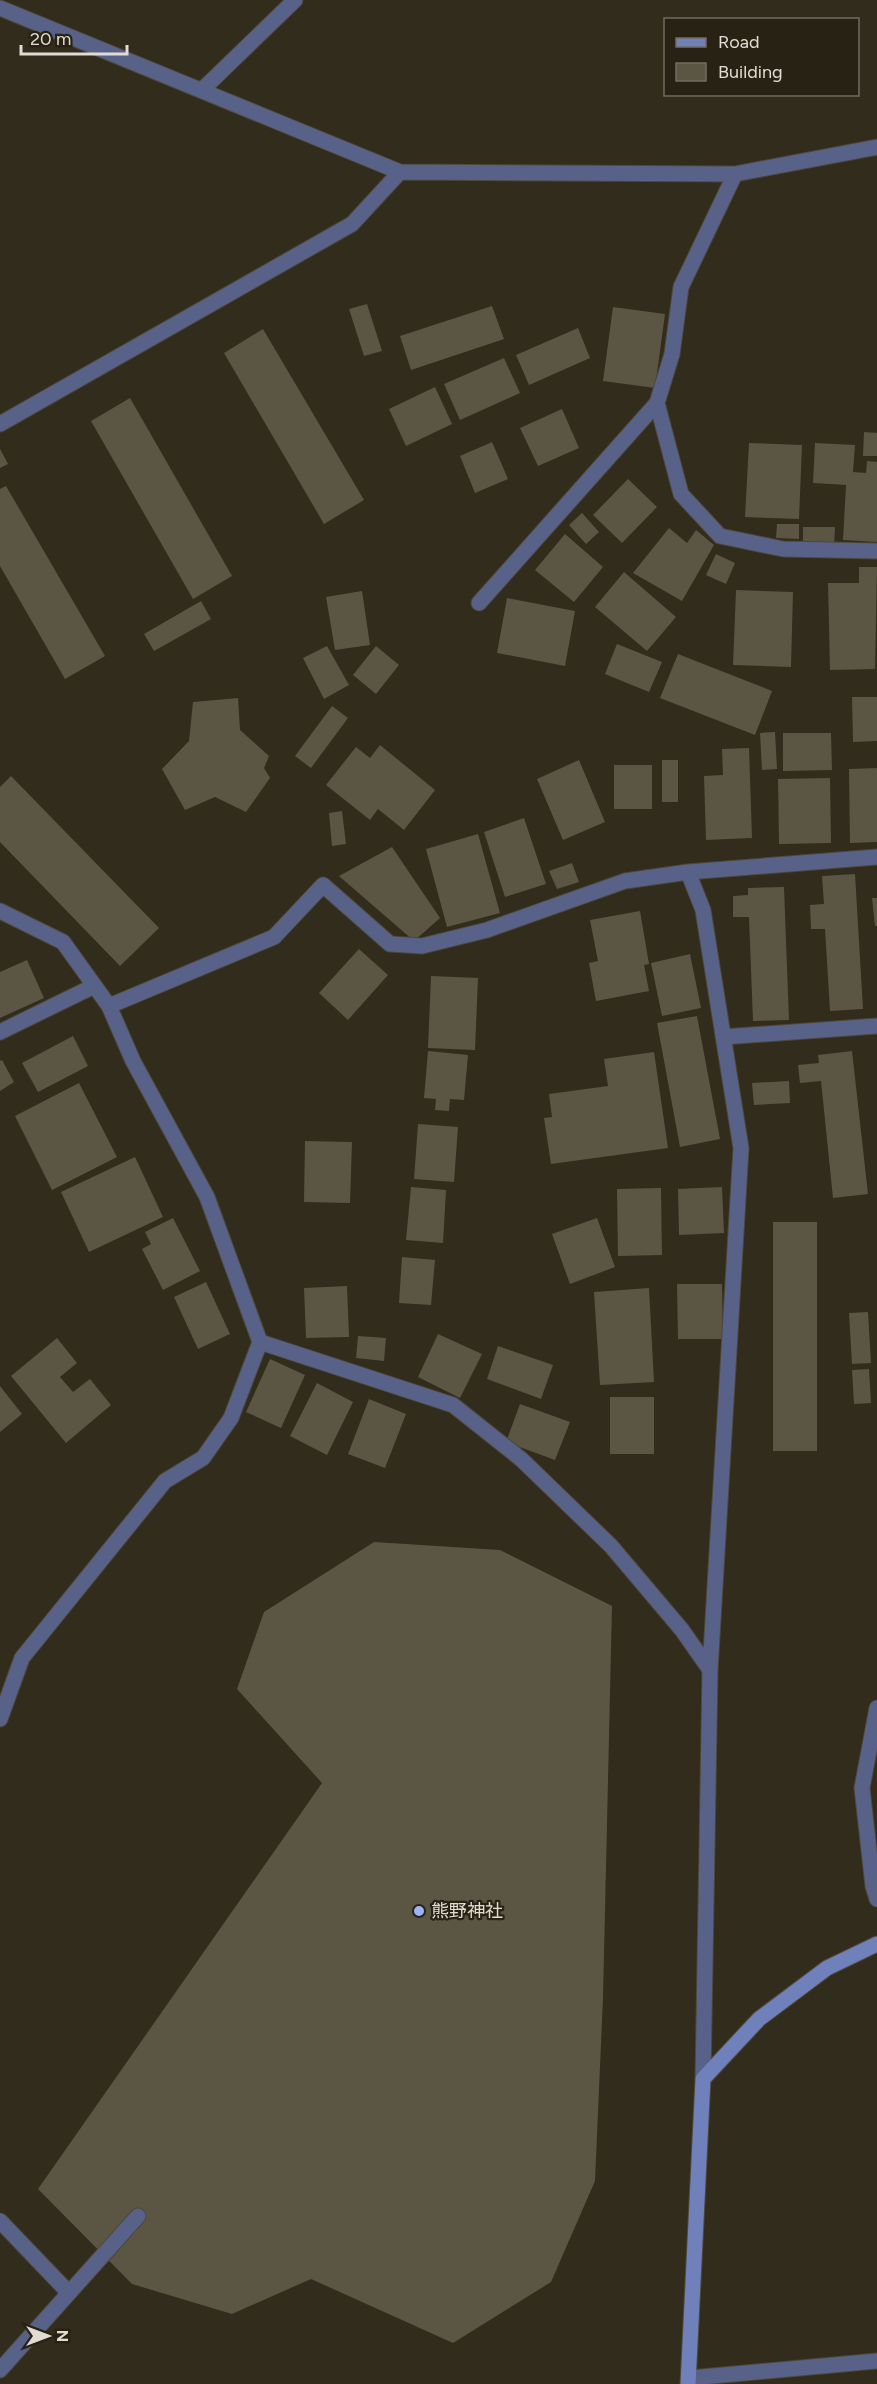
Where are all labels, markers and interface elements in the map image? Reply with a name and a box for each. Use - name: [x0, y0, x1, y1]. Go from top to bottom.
- scale bar: [21, 18, 128, 56]
- legend: [664, 18, 859, 96]
- text: 20 m: [30, 28, 71, 50]
- text: Road: [718, 31, 759, 53]
- text: Building: [718, 61, 783, 83]
- place label: 熊野神社: [431, 1900, 503, 1922]
- marker: 熊野神社: [412, 1904, 426, 1918]
- north arrow: [18, 2306, 78, 2366]
- text: N: [53, 2330, 72, 2342]

